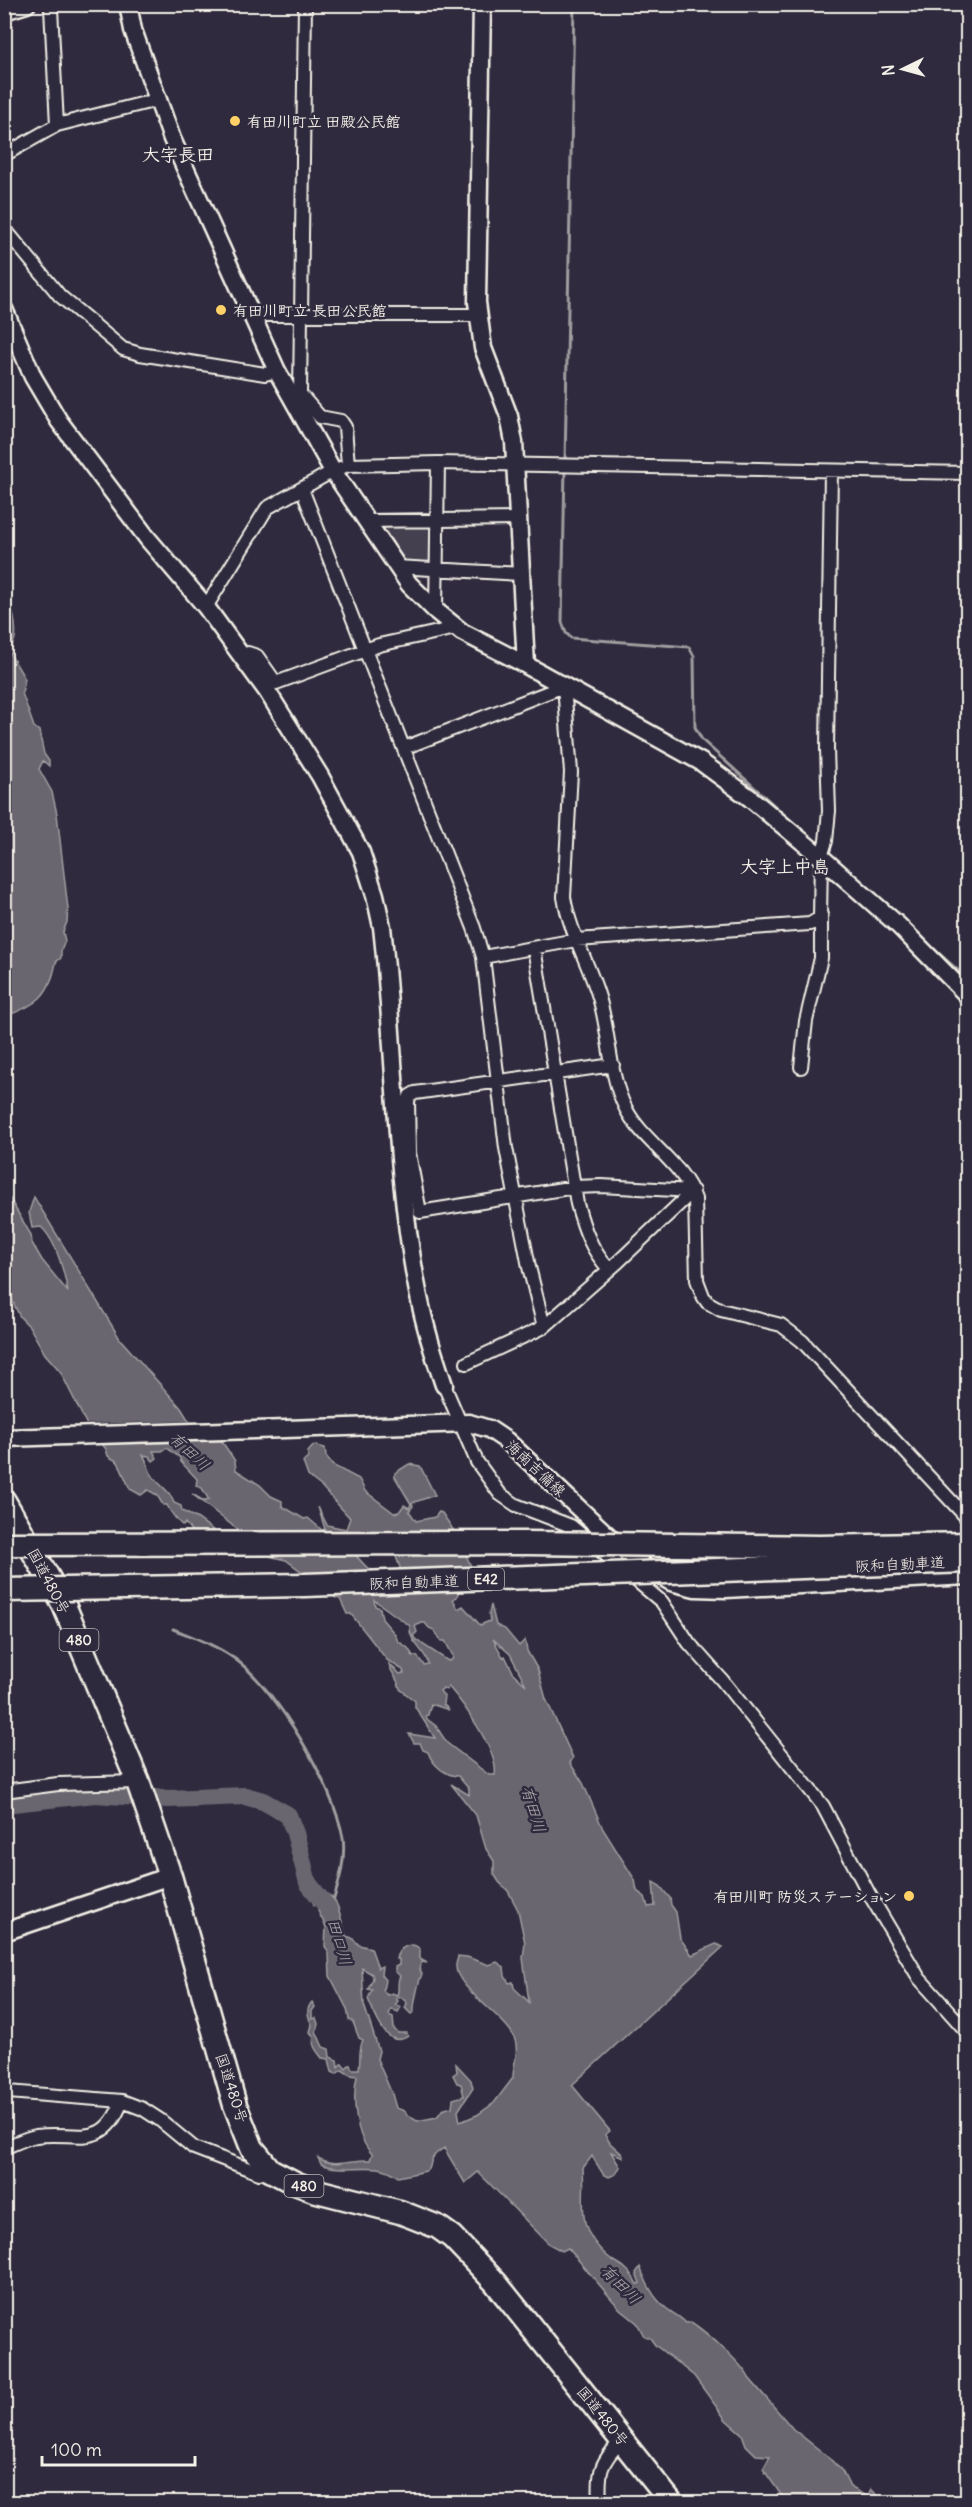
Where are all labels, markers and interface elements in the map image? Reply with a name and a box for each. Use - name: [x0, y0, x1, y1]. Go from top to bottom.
- north arrow: [873, 39, 933, 99]
- text: N: [878, 64, 899, 77]
- place label: 有田川町立 田殿公民館: [247, 112, 401, 131]
- marker: 有田川町立 田殿公民館: [228, 114, 242, 128]
- district label: 大字長田: [142, 143, 214, 166]
- place label: 有田川町立 長田公民館: [233, 301, 387, 320]
- marker: 有田川町立 長田公民館: [214, 303, 228, 317]
- district label: 大字上中島: [740, 855, 830, 878]
- water label: 有田川: [166, 1427, 214, 1475]
- street label: 海南吉備線: [502, 1435, 570, 1501]
- street label: 国道480号: [24, 1545, 74, 1617]
- street label: 阪和自動車道: [855, 1552, 945, 1576]
- road number: E42: [468, 1568, 504, 1590]
- street label: 阪和自動車道: [369, 1571, 459, 1593]
- road number: 480: [60, 1629, 98, 1651]
- water label: 有田川: [517, 1783, 551, 1835]
- place label: 有田川町 防災ステーション: [713, 1887, 897, 1906]
- marker: 有田川町 防災ステーション: [902, 1889, 916, 1903]
- water label: 田口川: [324, 1916, 356, 1968]
- street label: 国道480号: [212, 2051, 252, 2125]
- road number: 480: [284, 2175, 324, 2197]
- water label: 有田川: [597, 2260, 645, 2308]
- street label: 国道480号: [573, 2382, 633, 2450]
- scale bar: [42, 2429, 195, 2467]
- text: 100 m: [51, 2438, 102, 2461]

